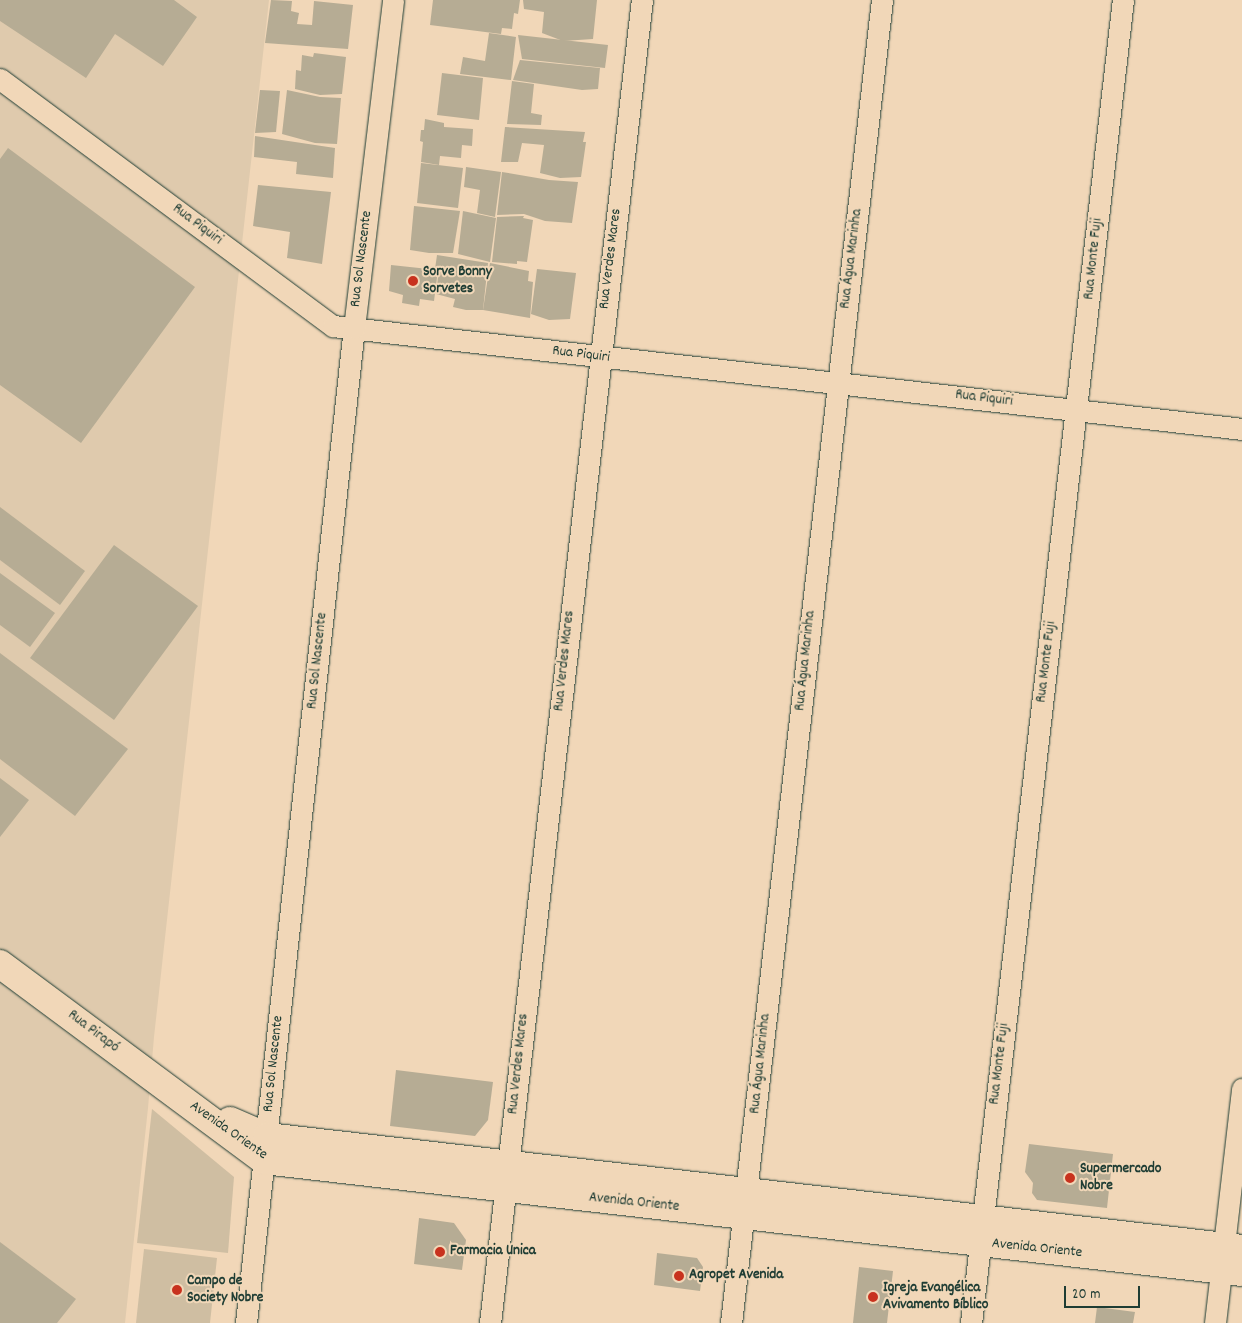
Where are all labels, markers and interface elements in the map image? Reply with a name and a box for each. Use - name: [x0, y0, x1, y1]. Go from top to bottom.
- street label: Rua Piquiri: [168, 200, 226, 250]
- street label: Rua Verdes Mares: [596, 208, 626, 310]
- street label: Rua Água Marinha: [837, 208, 867, 310]
- street label: Rua Sol Nascente: [347, 210, 377, 308]
- street label: Rua Monte Fuji: [1081, 217, 1107, 301]
- place label: Sorve Bonny Sorvetes: [423, 263, 492, 298]
- marker: Sorve Bonny Sorvetes: [407, 275, 419, 287]
- street label: Rua Piquiri: [551, 343, 611, 367]
- street label: Rua Piquiri: [954, 387, 1014, 411]
- street label: Rua Verdes Mares: [551, 610, 579, 712]
- street label: Rua Água Marinha: [792, 610, 820, 712]
- street label: Rua Sol Nascente: [304, 612, 332, 710]
- street label: Rua Monte Fuji: [1033, 620, 1061, 704]
- street label: Rua Pirapó: [64, 1007, 122, 1057]
- street label: Rua Verdes Mares: [505, 1013, 533, 1115]
- street label: Rua Água Marinha: [747, 1013, 775, 1115]
- street label: Rua Sol Nascente: [260, 1015, 288, 1113]
- street label: Rua Monte Fuji: [986, 1022, 1014, 1106]
- street label: Avenida Oriente: [186, 1098, 270, 1164]
- place label: Supermercado Nobre: [1080, 1160, 1161, 1195]
- marker: Supermercado Nobre: [1064, 1172, 1076, 1184]
- street label: Avenida Oriente: [588, 1189, 680, 1217]
- street label: Avenida Oriente: [991, 1235, 1083, 1263]
- place label: Farmacia Unica: [450, 1243, 536, 1261]
- marker: Farmacia Unica: [434, 1246, 446, 1258]
- place label: Agropet Avenida: [689, 1267, 783, 1285]
- marker: Agropet Avenida: [673, 1270, 685, 1282]
- place label: Campo de Society Nobre: [187, 1272, 263, 1307]
- scale bar: [1067, 1276, 1143, 1308]
- place label: Igreja Evangélica Avivamento Bíblico: [883, 1279, 988, 1314]
- marker: Campo de Society Nobre: [171, 1284, 183, 1296]
- text: 20 m: [1072, 1284, 1100, 1306]
- marker: Igreja Evangélica Avivamento Bíblico: [867, 1291, 879, 1303]

